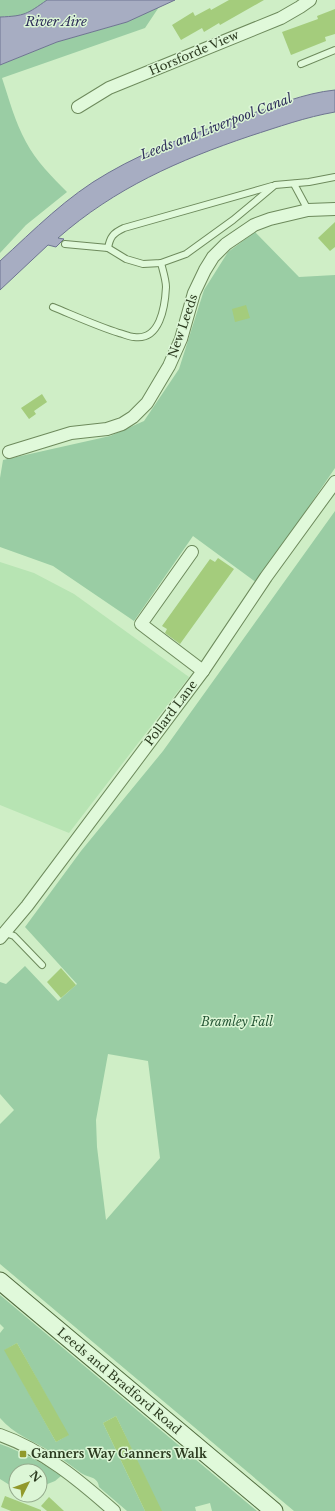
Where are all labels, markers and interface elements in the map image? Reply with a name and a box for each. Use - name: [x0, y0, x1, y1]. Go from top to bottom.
- water label: River Aire: [24, 13, 87, 30]
- street label: Horsforde View: [147, 27, 242, 78]
- water label: Leeds and Liverpool Canal: [137, 89, 295, 164]
- street label: New Leeds: [165, 292, 200, 360]
- street label: Pollard Lane: [141, 677, 200, 748]
- park label: Bramley Fall: [200, 1014, 273, 1029]
- street label: Leeds and Bradford Road: [54, 1324, 184, 1437]
- place label: Ganners Way Ganners Walk: [31, 1446, 208, 1461]
- marker: Ganners Way Ganners Walk: [18, 1449, 28, 1459]
- north arrow: [8, 1463, 48, 1503]
- text: N: [27, 1468, 45, 1485]

